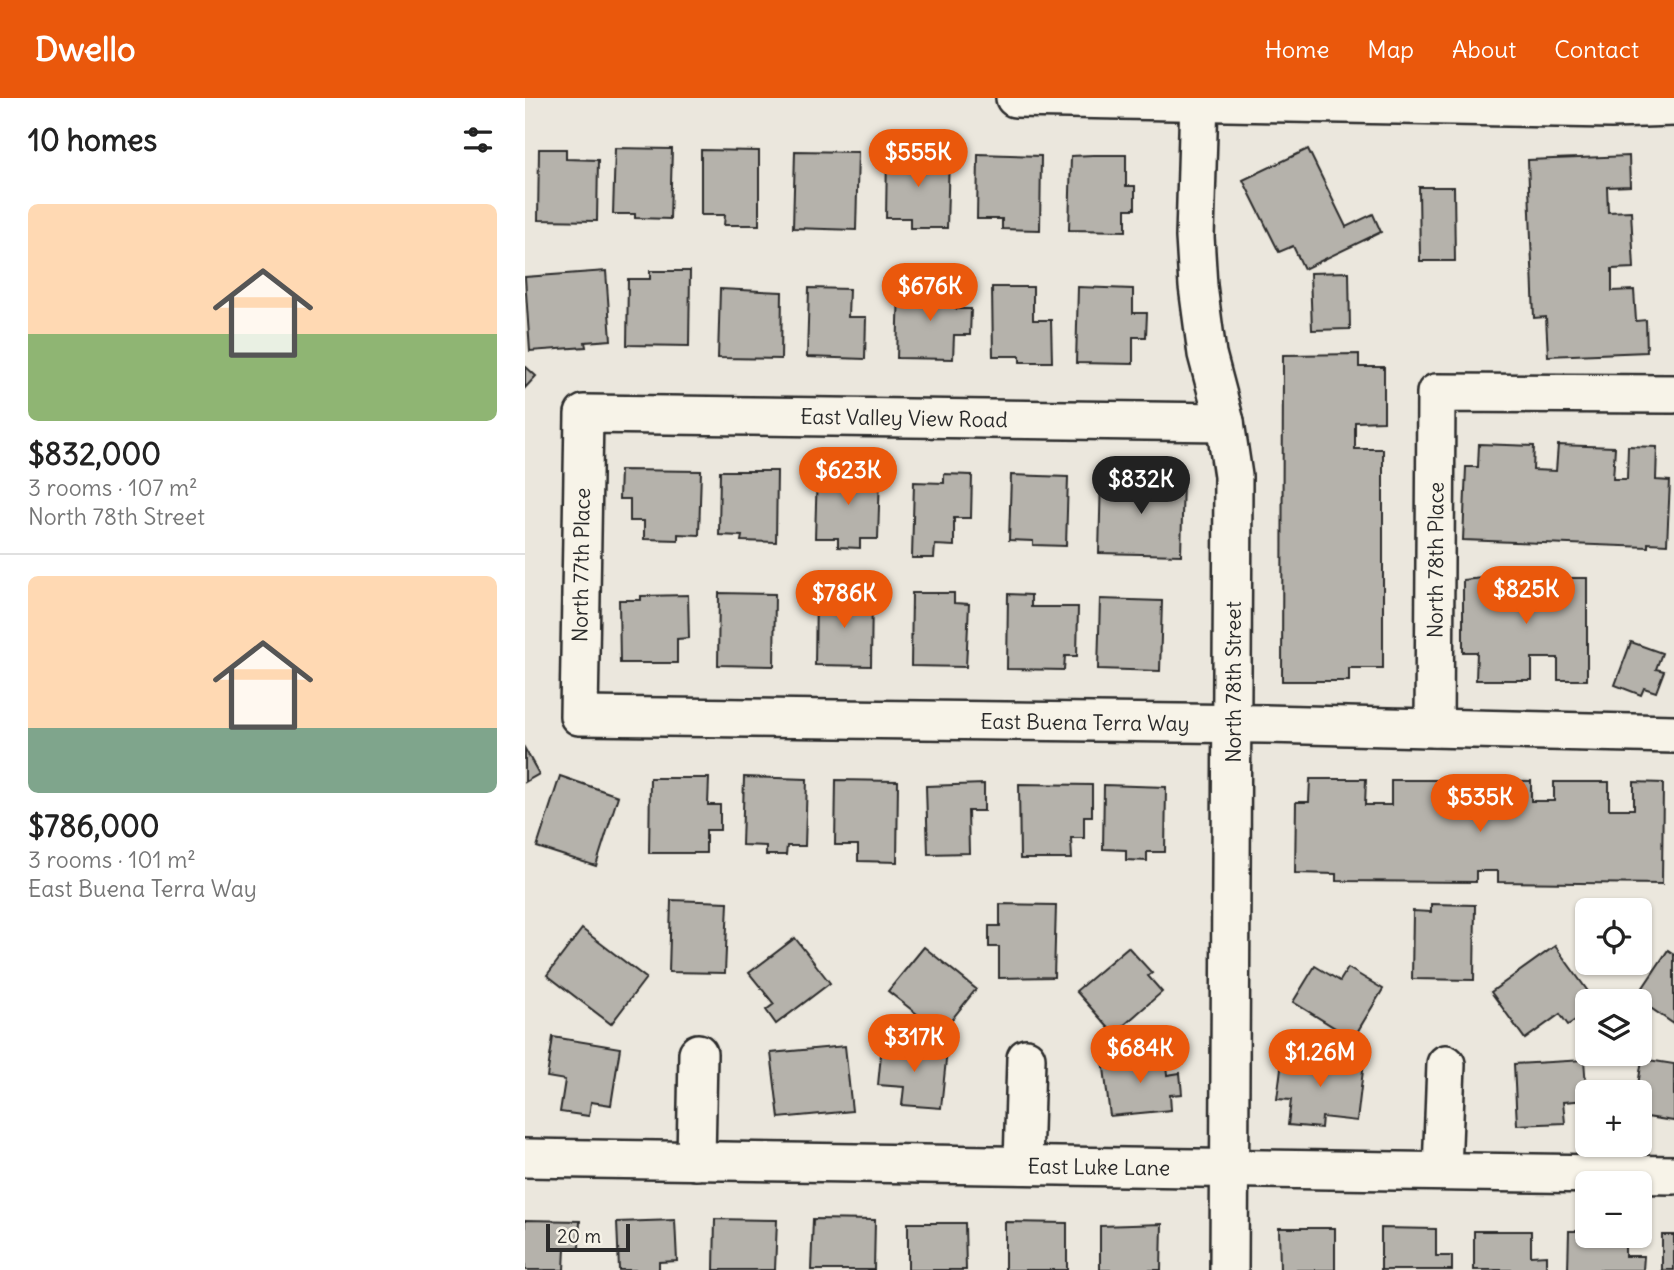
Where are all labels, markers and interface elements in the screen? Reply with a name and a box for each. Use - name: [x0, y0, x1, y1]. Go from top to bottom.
- text: Dwello: [35, 28, 135, 70]
- text: Home: [1265, 34, 1329, 64]
- text: Map: [1367, 34, 1414, 64]
- text: About: [1452, 34, 1516, 64]
- text: Contact: [1554, 34, 1639, 64]
- text: 10 homes: [28, 121, 157, 159]
- icon: filters: [459, 121, 497, 159]
- pin: $555K: [869, 130, 967, 189]
- text: $555K: [885, 137, 951, 166]
- icon: home: [200, 250, 326, 376]
- pin: $676K: [881, 264, 979, 323]
- text: $676K: [898, 271, 962, 300]
- street label: East Valley View Road: [800, 403, 1008, 433]
- text: $832,000: [28, 435, 161, 473]
- pin: $623K: [799, 448, 897, 507]
- text: $623K: [815, 455, 881, 484]
- pin: $832K: [1092, 456, 1190, 516]
- text: $832K: [1108, 464, 1174, 493]
- text: 3 rooms · 107 m²: [28, 473, 198, 502]
- street label: North 78th Place: [1421, 482, 1449, 638]
- street label: North 77th Place: [566, 488, 596, 642]
- text: North 78th Street: [28, 502, 205, 531]
- pin: $825K: [1477, 566, 1575, 626]
- pin: $786K: [795, 570, 893, 630]
- text: $825K: [1493, 574, 1559, 603]
- text: $786K: [812, 578, 876, 607]
- street label: North 78th Street: [1220, 601, 1247, 763]
- icon: home: [200, 622, 326, 748]
- street label: East Buena Terra Way: [980, 707, 1190, 737]
- pin: $535K: [1431, 774, 1529, 834]
- text: $535K: [1447, 782, 1513, 811]
- text: $786,000: [28, 807, 159, 845]
- text: 3 rooms · 101 m²: [28, 845, 196, 874]
- text: East Buena Terra Way: [28, 874, 257, 903]
- map controls: [1575, 898, 1652, 1248]
- button: locate: [1575, 898, 1652, 975]
- button: layers: [1575, 989, 1652, 1066]
- pin: $317K: [865, 1014, 963, 1074]
- text: $317K: [884, 1022, 944, 1051]
- pin: $684K: [1091, 1026, 1189, 1085]
- pin: $1.26M: [1263, 1030, 1377, 1089]
- text: $684K: [1107, 1033, 1173, 1062]
- text: $1.26M: [1285, 1037, 1355, 1066]
- button: +: [1575, 1080, 1652, 1157]
- street label: East Luke Lane: [1027, 1152, 1171, 1181]
- button: −: [1575, 1171, 1652, 1248]
- scale bar: [546, 1221, 630, 1253]
- text: 20 m: [557, 1224, 601, 1248]

